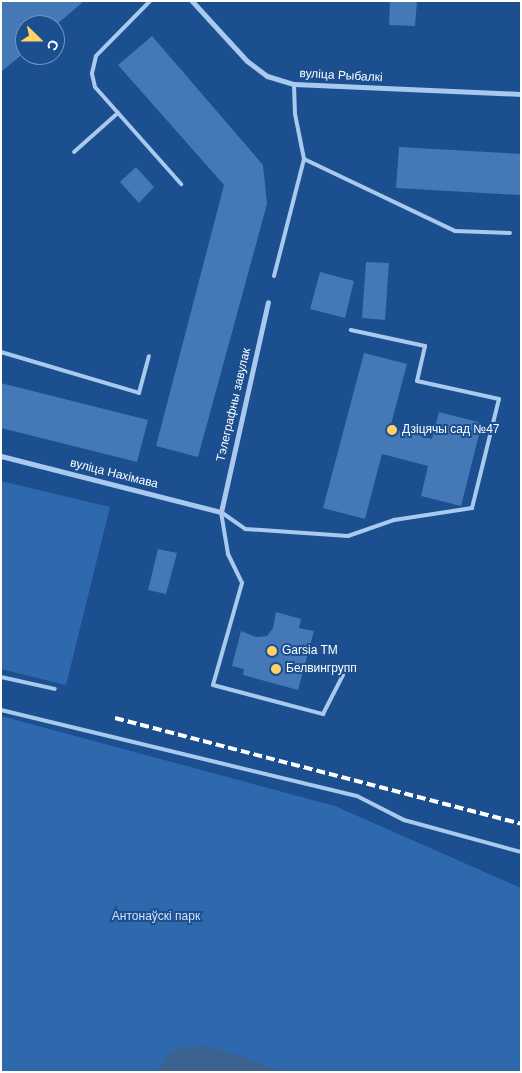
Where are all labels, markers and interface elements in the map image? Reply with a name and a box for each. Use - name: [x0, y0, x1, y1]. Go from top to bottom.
- north arrow: [15, 15, 65, 65]
- text: С: [44, 38, 62, 53]
- street label: вуліца Рыбалкі: [299, 67, 383, 85]
- street label: Тэлеграфны завулак: [214, 347, 254, 463]
- place label: Дзіцячы сад №47: [402, 423, 500, 437]
- marker: Дзіцячы сад №47: [386, 424, 398, 436]
- street label: вуліца Нахімава: [68, 456, 160, 492]
- place label: Garsia TM: [282, 644, 338, 658]
- marker: Garsia TM: [266, 645, 278, 657]
- place label: Белвингрупп: [286, 662, 357, 676]
- marker: Белвингрупп: [270, 663, 282, 675]
- park label: Антонаўскі парк: [112, 910, 200, 924]

